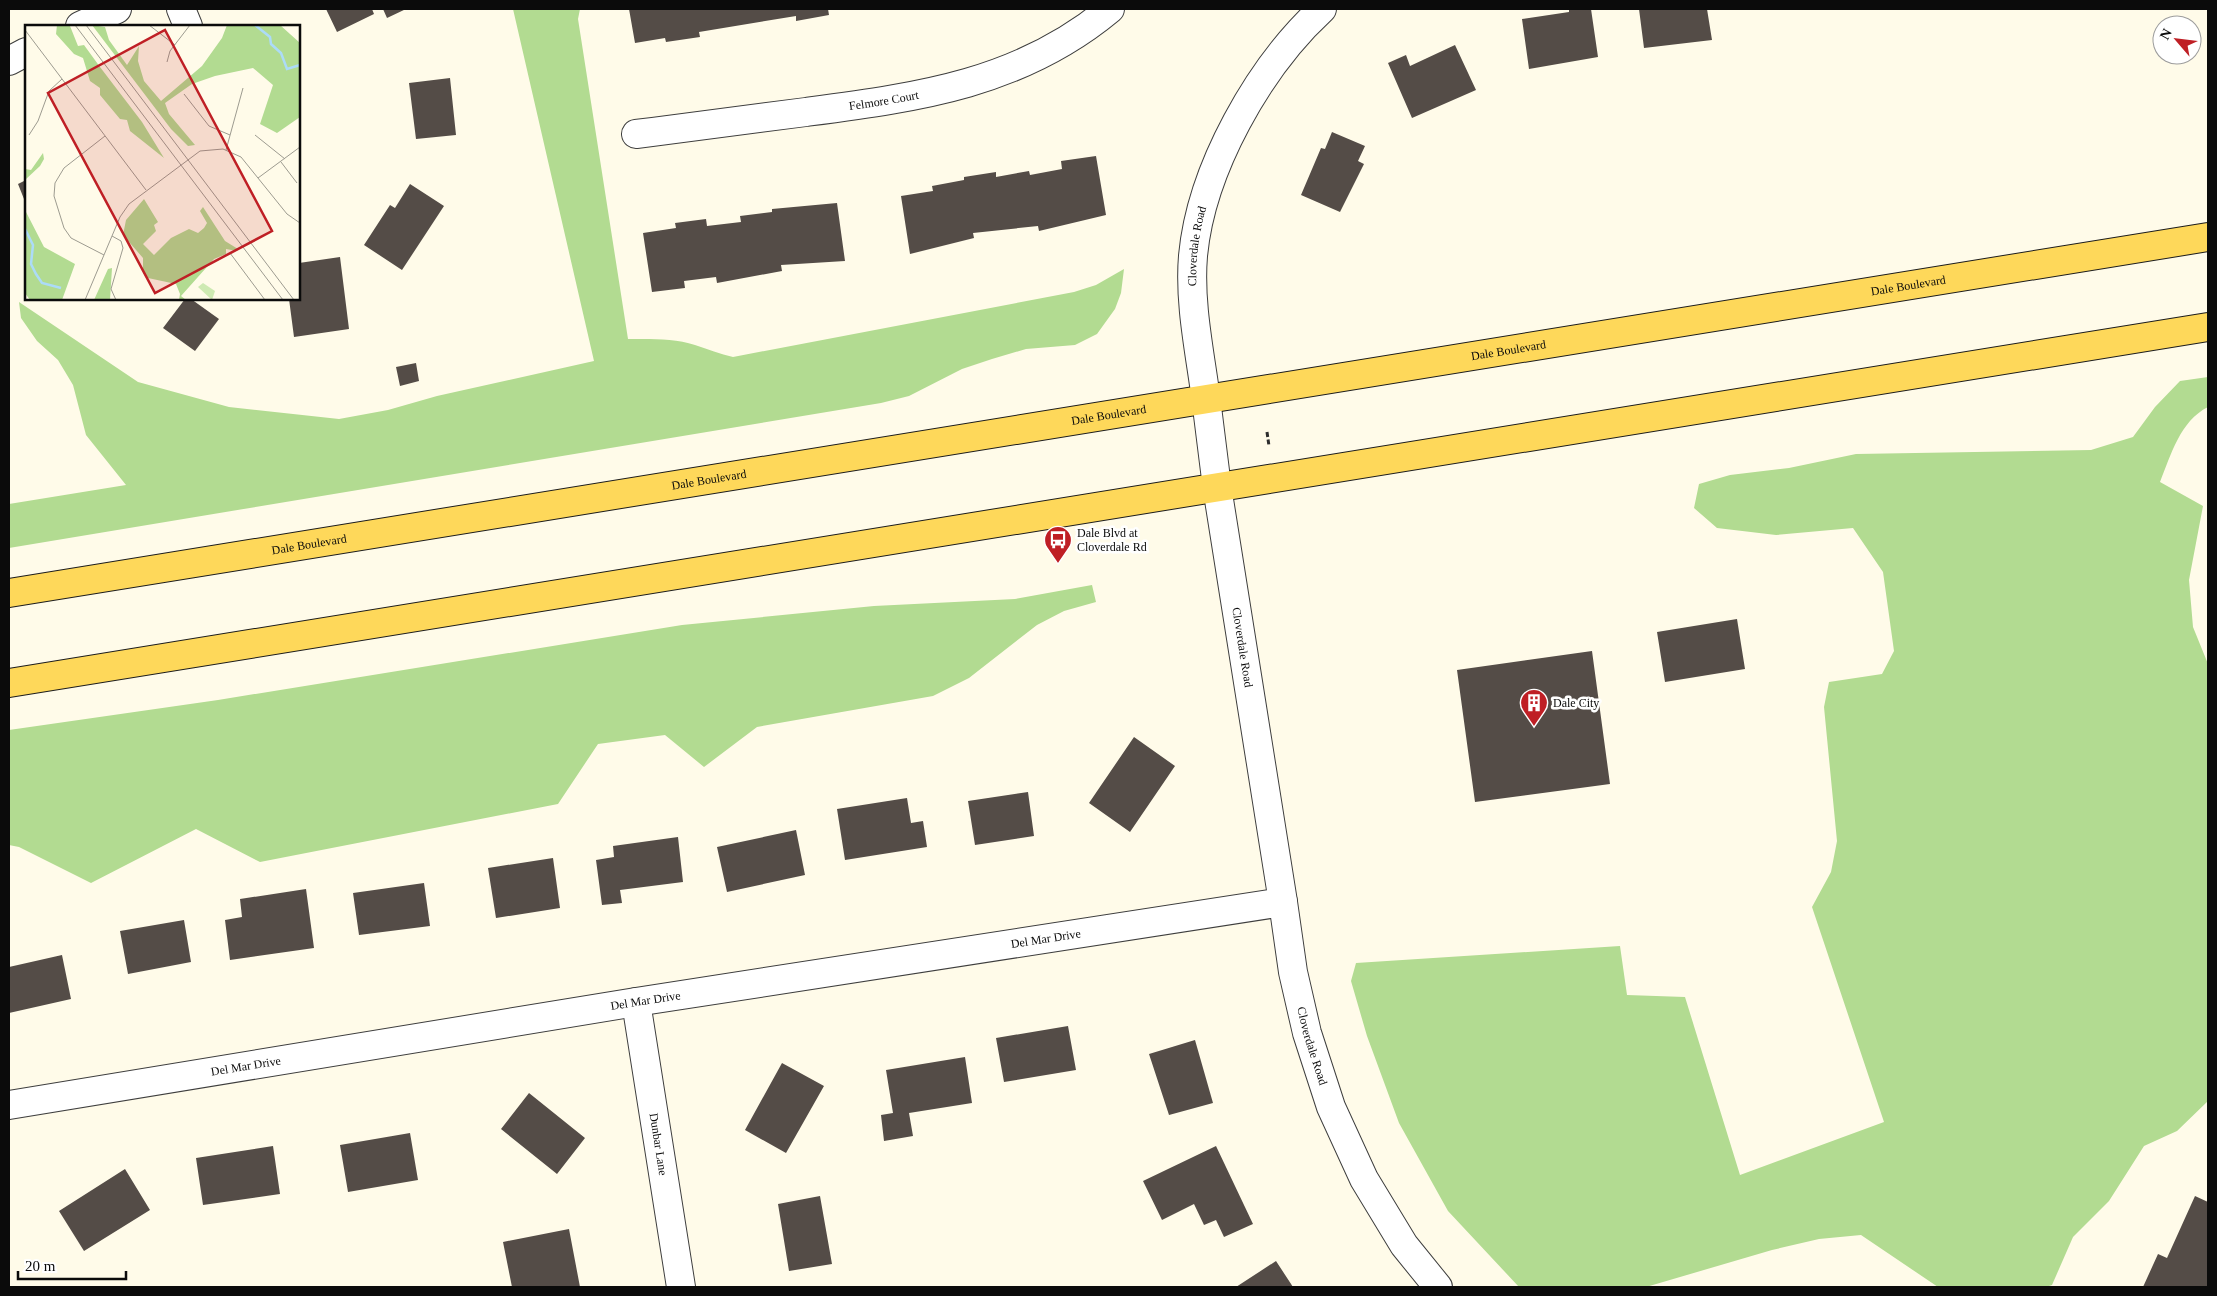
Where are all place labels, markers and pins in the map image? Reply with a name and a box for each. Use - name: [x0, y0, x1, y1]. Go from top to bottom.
- bus stop icon: Dale Blvd at Cloverdale Rd: [1043, 525, 1073, 564]
- place label: Dale Blvd at Cloverdale Rd: [1077, 526, 1147, 554]
- building icon: Dale City: [1519, 688, 1549, 727]
- place label: Dale City: [1553, 696, 1599, 710]

